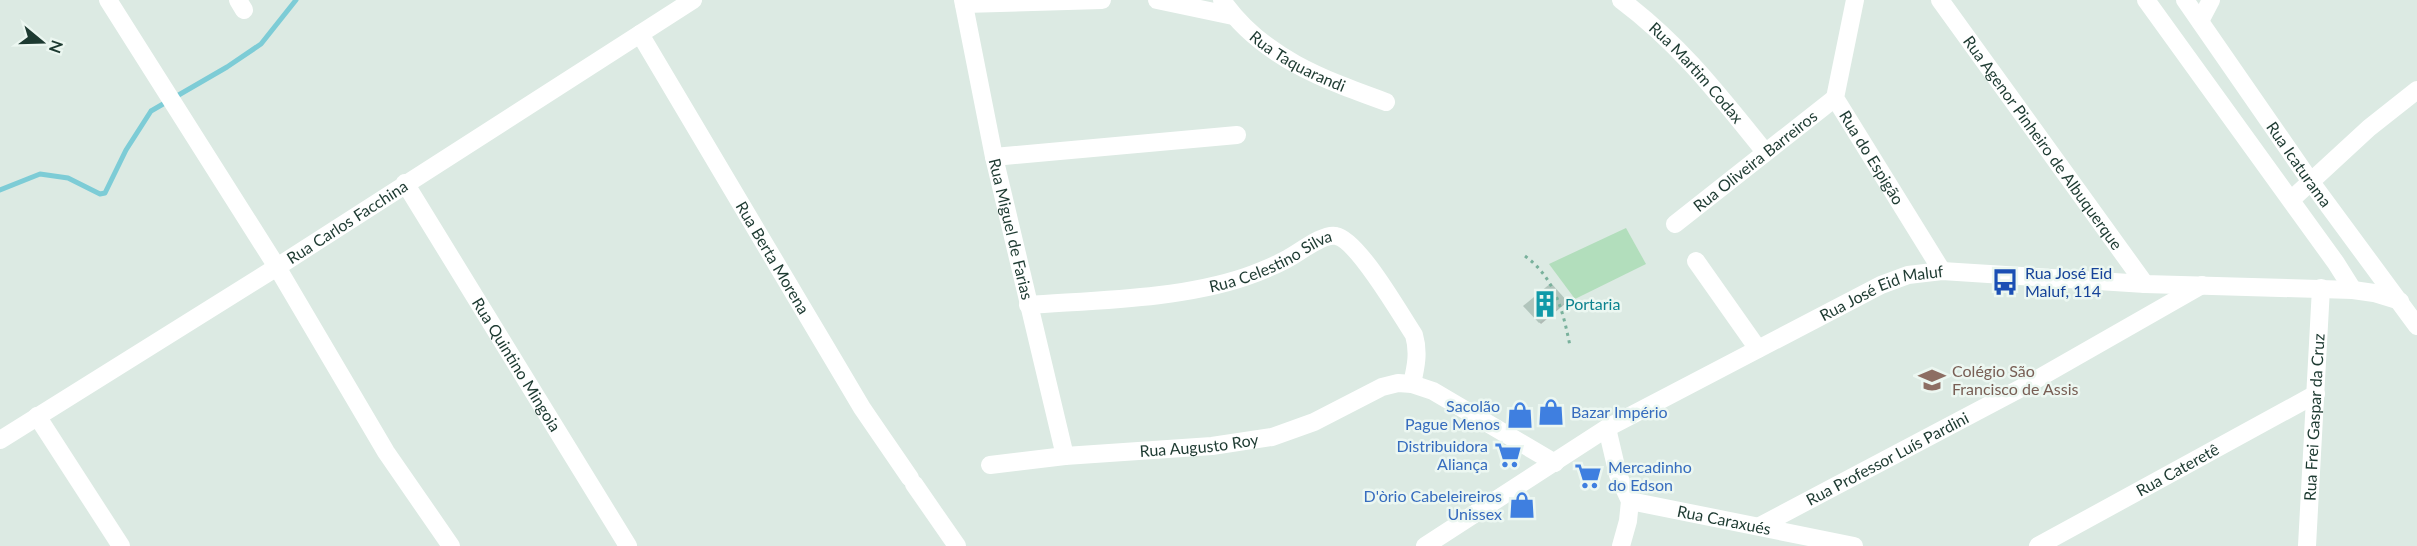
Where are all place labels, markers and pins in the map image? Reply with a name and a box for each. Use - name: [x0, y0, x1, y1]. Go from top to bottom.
- place label: Rua José Eid Maluf, 114: [2025, 263, 2112, 300]
- bus stop icon: Rua José Eid Maluf, 114: [1990, 267, 2020, 297]
- building icon: Portaria: [1530, 289, 1560, 319]
- place label: Portaria: [1565, 294, 1620, 313]
- place label: Colégio São Francisco de Assis: [1952, 361, 2079, 398]
- school or university icon: Colégio São Francisco de Assis: [1917, 365, 1947, 395]
- place label: Sacolão Pague Menos: [1405, 396, 1500, 433]
- shop icon: Bazar Império: [1536, 397, 1566, 427]
- shop icon: Sacolão Pague Menos: [1505, 400, 1535, 430]
- place label: Bazar Império: [1571, 402, 1668, 421]
- place label: Distribuidora Aliança: [1396, 436, 1488, 473]
- supermarket icon: Distribuidora Aliança: [1493, 440, 1523, 470]
- place label: Mercadinho do Edson: [1608, 457, 1692, 494]
- supermarket icon: Mercadinho do Edson: [1573, 461, 1603, 491]
- place label: D'òrio Cabeleireiros Unissex: [1364, 486, 1502, 523]
- shop icon: D'òrio Cabeleireiros Unissex: [1507, 490, 1537, 520]

